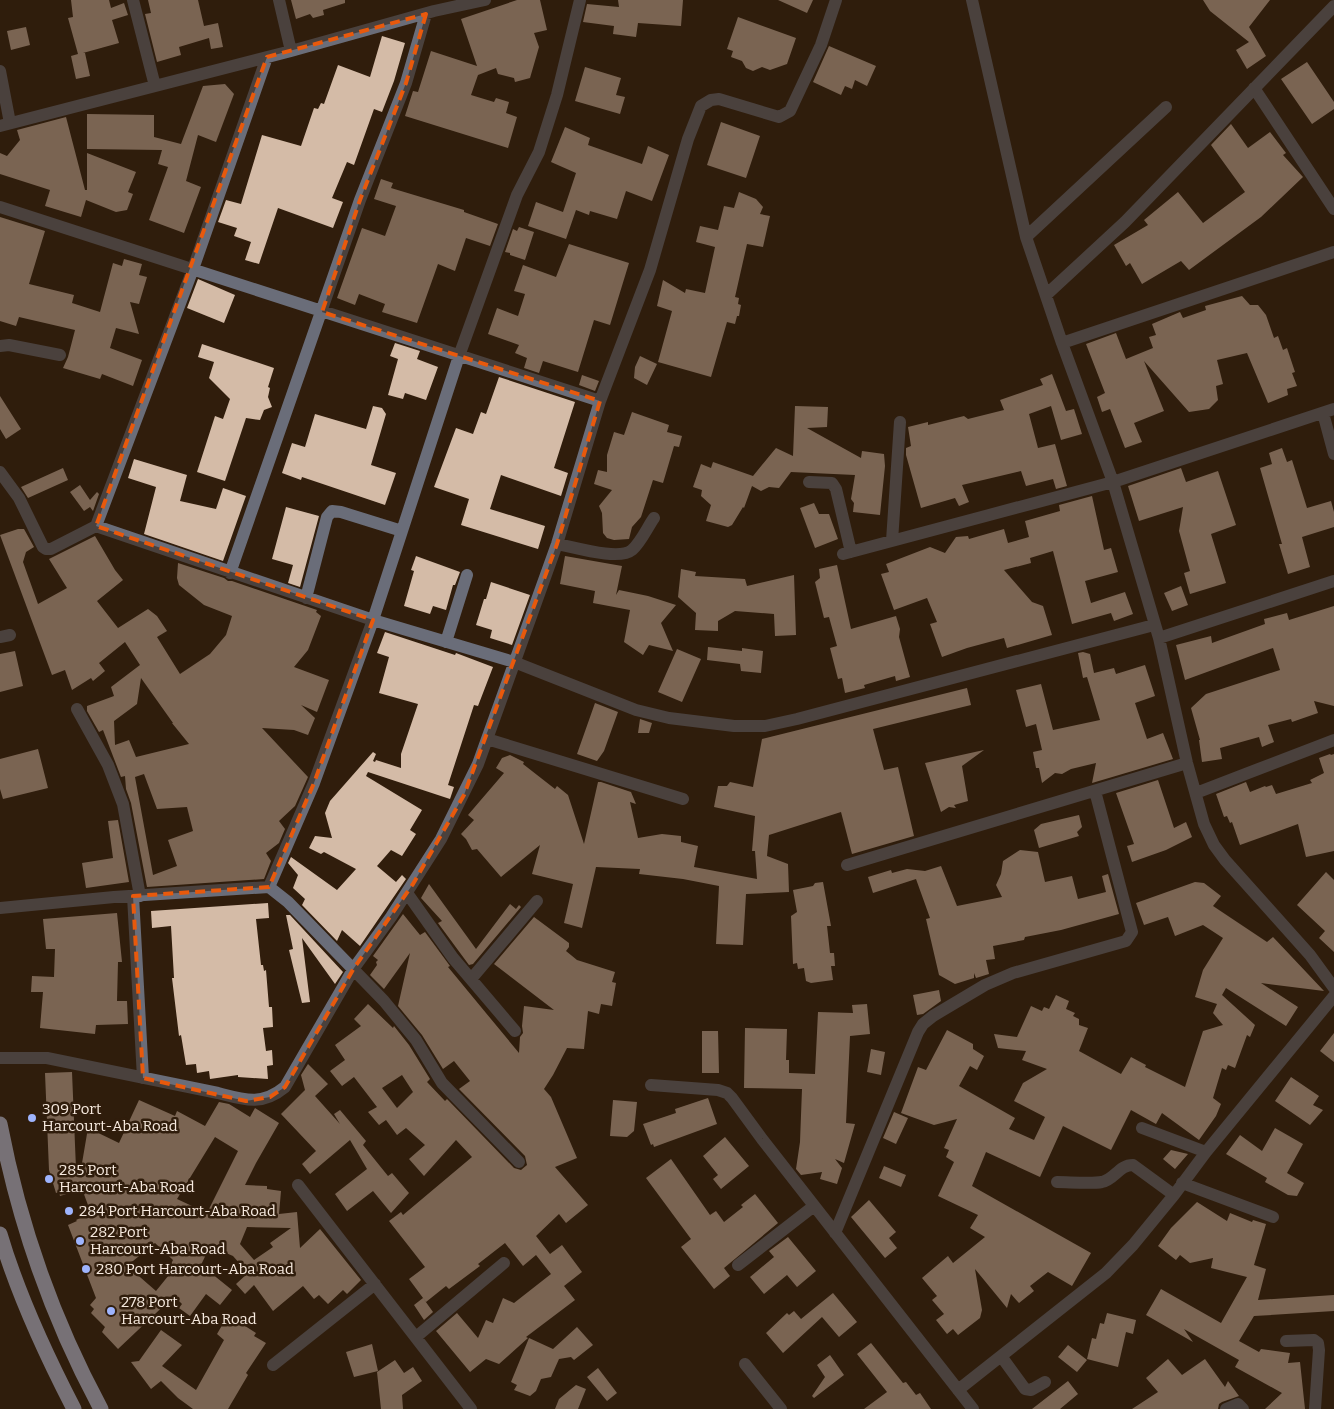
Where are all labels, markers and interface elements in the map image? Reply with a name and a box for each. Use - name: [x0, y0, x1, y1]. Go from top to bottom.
- place label: 309 Port Harcourt-Aba Road: [42, 1100, 178, 1135]
- marker: 309 Port Harcourt-Aba Road: [26, 1112, 38, 1124]
- place label: 285 Port Harcourt-Aba Road: [59, 1161, 195, 1196]
- marker: 285 Port Harcourt-Aba Road: [43, 1173, 55, 1185]
- place label: 284 Port Harcourt-Aba Road: [79, 1202, 276, 1220]
- marker: 284 Port Harcourt-Aba Road: [63, 1205, 75, 1217]
- place label: 282 Port Harcourt-Aba Road: [90, 1223, 226, 1258]
- marker: 282 Port Harcourt-Aba Road: [74, 1235, 86, 1247]
- place label: 280 Port Harcourt-Aba Road: [96, 1260, 294, 1278]
- marker: 280 Port Harcourt-Aba Road: [80, 1263, 92, 1275]
- place label: 278 Port Harcourt-Aba Road: [121, 1293, 257, 1328]
- marker: 278 Port Harcourt-Aba Road: [105, 1305, 117, 1317]

